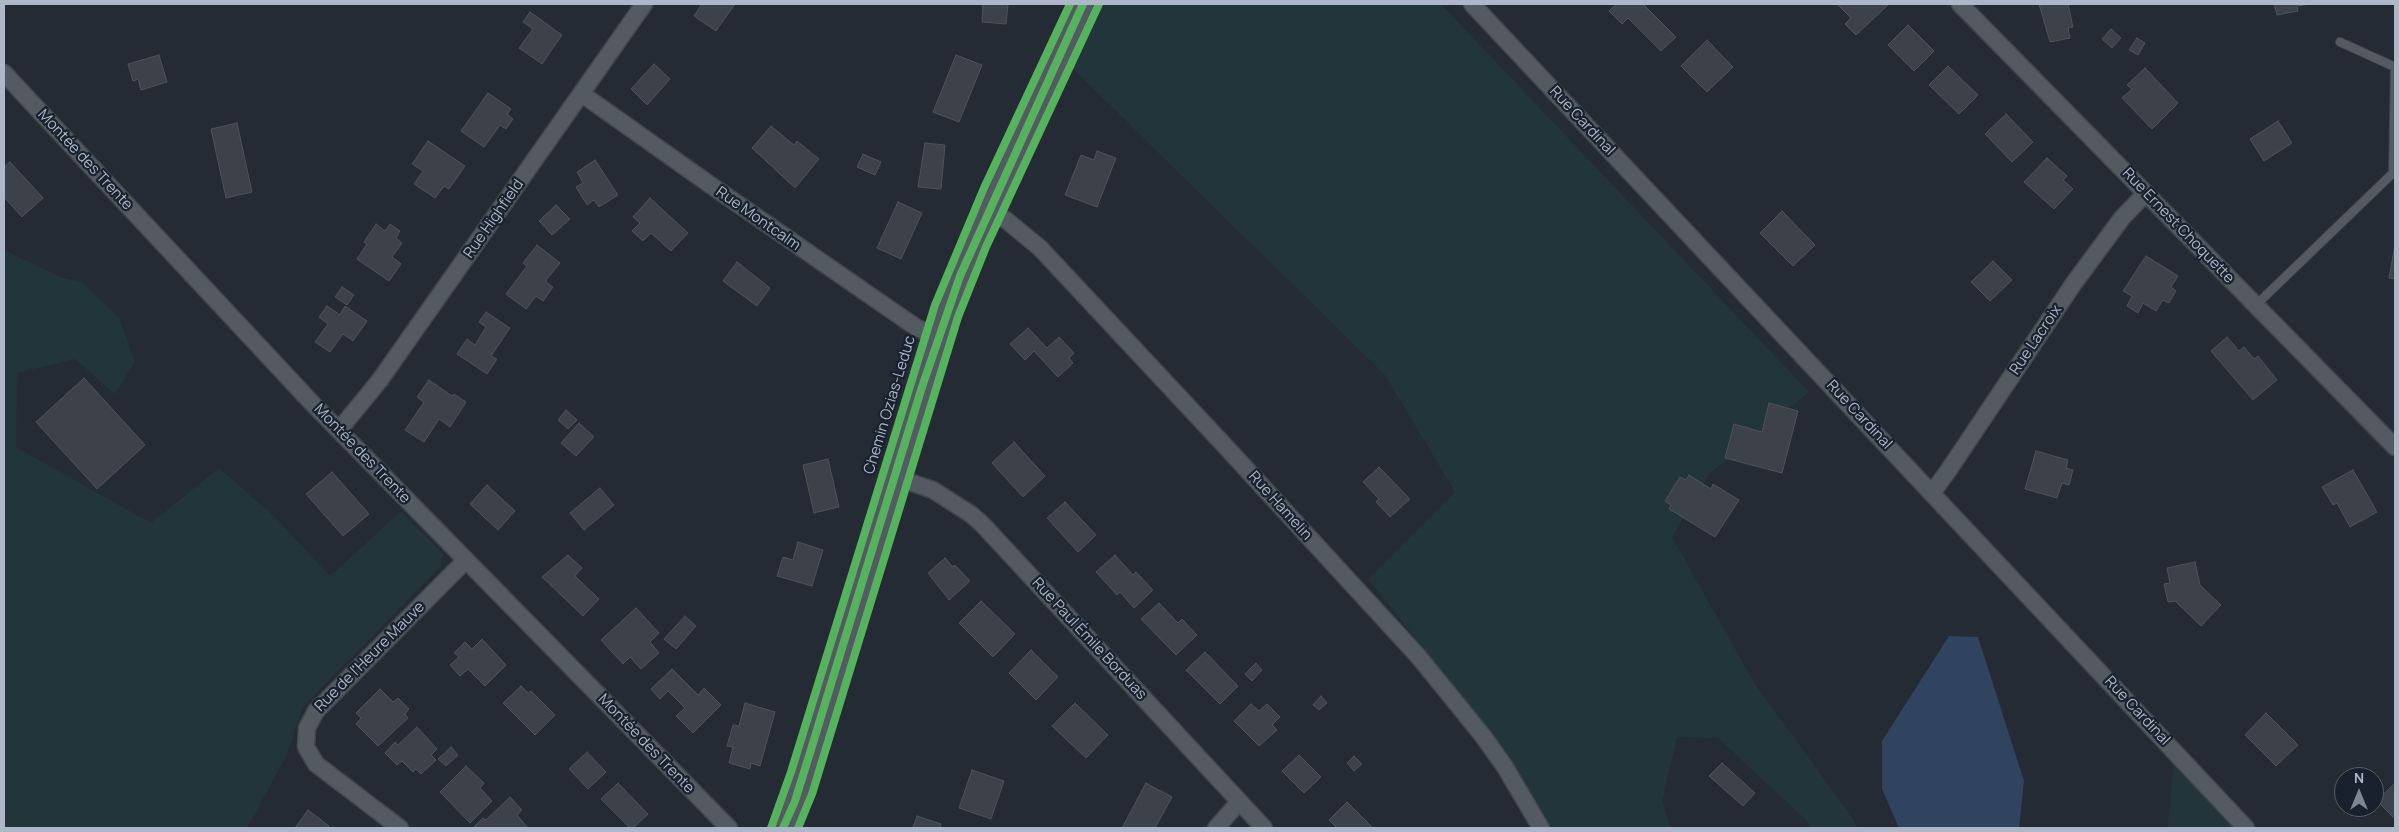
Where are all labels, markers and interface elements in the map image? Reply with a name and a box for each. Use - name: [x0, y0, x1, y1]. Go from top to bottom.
- street label: Rue Cardinal: [1546, 83, 1618, 159]
- street label: Montée des Trente: [34, 106, 136, 214]
- street label: Rue Ernest Choquette: [2118, 165, 2238, 287]
- street label: Rue Highfield: [460, 176, 528, 262]
- street label: Rue Montcalm: [712, 183, 804, 255]
- street label: Rue Lacroix: [2006, 302, 2066, 378]
- street label: Chemin Ozias-Leduc: [860, 334, 920, 476]
- street label: Rue Cardinal: [1823, 377, 1895, 453]
- street label: Montée des Trente: [310, 401, 414, 507]
- street label: Rue Hamelin: [1245, 468, 1315, 544]
- street label: Rue Paul Émile Borduas: [1028, 574, 1150, 704]
- street label: Rue de l'Heure Mauve: [311, 598, 429, 716]
- street label: Rue Cardinal: [2101, 673, 2173, 749]
- street label: Montée des Trente: [594, 691, 698, 797]
- north arrow: [2334, 767, 2384, 817]
- text: N: [2354, 768, 2364, 787]

